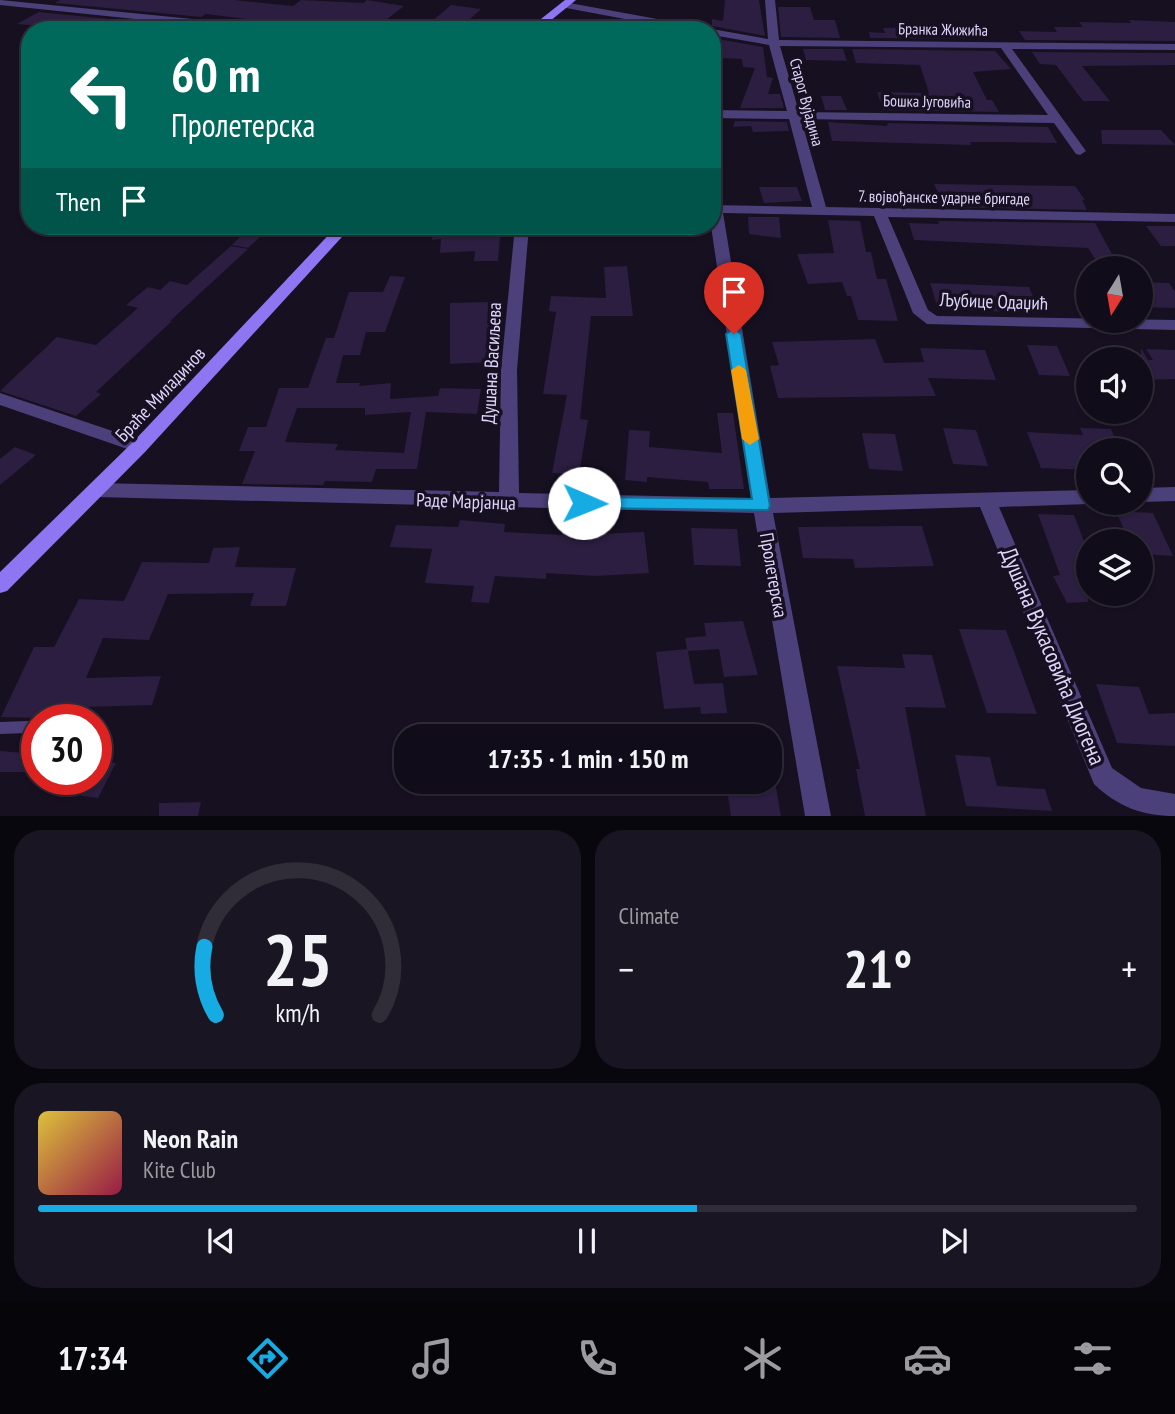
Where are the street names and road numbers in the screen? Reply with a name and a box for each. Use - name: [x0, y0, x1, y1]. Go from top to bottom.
- street label: Бранка Жижића: [898, 18, 988, 40]
- street label: Старог Вујадина: [786, 56, 828, 148]
- street label: Бошка Југовића: [883, 90, 971, 112]
- street label: 7. војвођанске ударне бригаде: [858, 186, 1030, 208]
- street label: Љубице Одаџић: [938, 287, 1049, 315]
- street label: Душана Васиљева: [476, 302, 506, 424]
- street label: Браће Миладинов: [110, 342, 210, 446]
- street label: Раде Марјанца: [416, 487, 516, 515]
- street label: Пролетерска: [755, 531, 793, 619]
- street label: Душана Вукасовића Диогена: [994, 543, 1112, 769]

